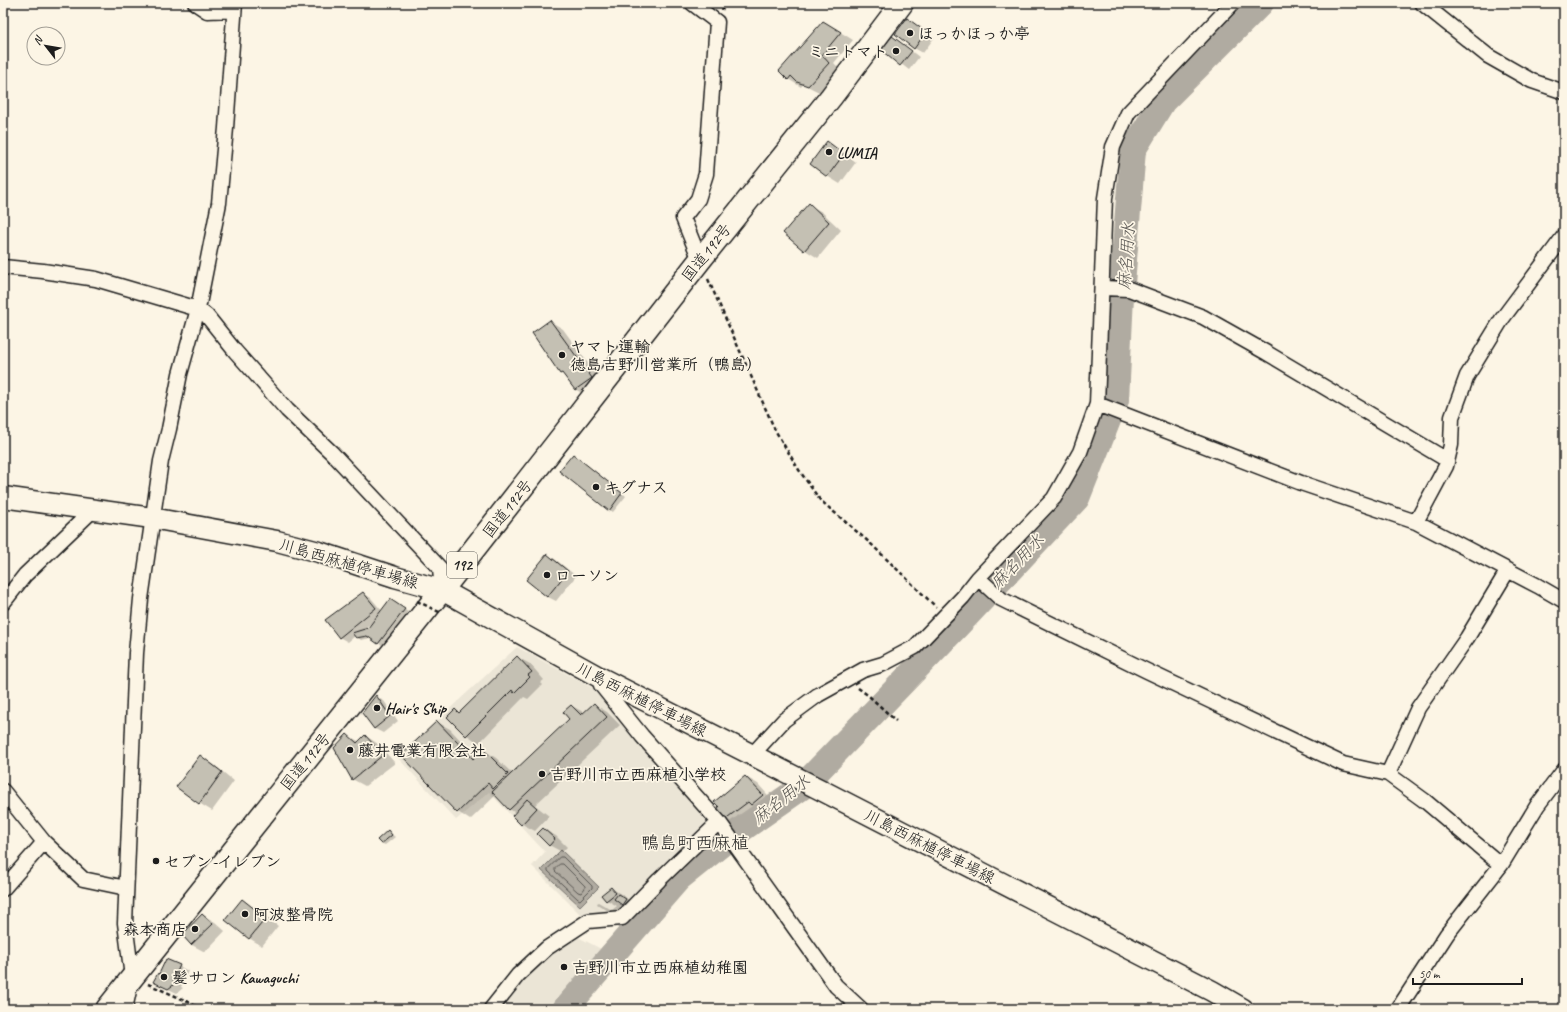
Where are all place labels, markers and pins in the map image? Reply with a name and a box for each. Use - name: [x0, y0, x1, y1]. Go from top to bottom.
- place label: ほっかほっか亭: [918, 24, 1030, 44]
- marker: ほっかほっか亭: [905, 28, 915, 38]
- place label: ミニトマト: [808, 42, 888, 62]
- marker: ミニトマト: [891, 46, 901, 56]
- place label: LUMIA: [837, 143, 878, 163]
- marker: LUMIA: [824, 147, 834, 157]
- place label: ヤマト運輸 徳島吉野川営業所（鴨島）: [570, 337, 762, 375]
- marker: ヤマト運輸 徳島吉野川営業所（鴨島）: [557, 350, 567, 360]
- place label: キグナス: [604, 478, 668, 498]
- marker: キグナス: [591, 482, 601, 492]
- place label: ローソン: [555, 566, 619, 586]
- marker: ローソン: [542, 570, 552, 580]
- place label: Hair's Ship: [385, 699, 448, 719]
- marker: Hair's Ship: [372, 703, 382, 713]
- place label: 藤井電業有限会社: [358, 741, 486, 761]
- marker: 藤井電業有限会社: [345, 745, 355, 755]
- place label: 吉野川市立西麻植小学校: [550, 765, 726, 785]
- marker: 吉野川市立西麻植小学校: [537, 769, 547, 779]
- place label: セブン-イレブン: [164, 852, 281, 872]
- marker: セブン-イレブン: [151, 856, 161, 866]
- place label: 阿波整骨院: [253, 905, 333, 925]
- marker: 阿波整骨院: [240, 909, 250, 919]
- place label: 森本商店: [123, 920, 187, 940]
- marker: 森本商店: [190, 924, 200, 934]
- place label: 吉野川市立西麻植幼稚園: [572, 958, 748, 978]
- marker: 吉野川市立西麻植幼稚園: [559, 962, 569, 972]
- place label: 髪サロン Kawaguchi: [172, 968, 300, 988]
- marker: 髪サロン Kawaguchi: [159, 972, 169, 982]

